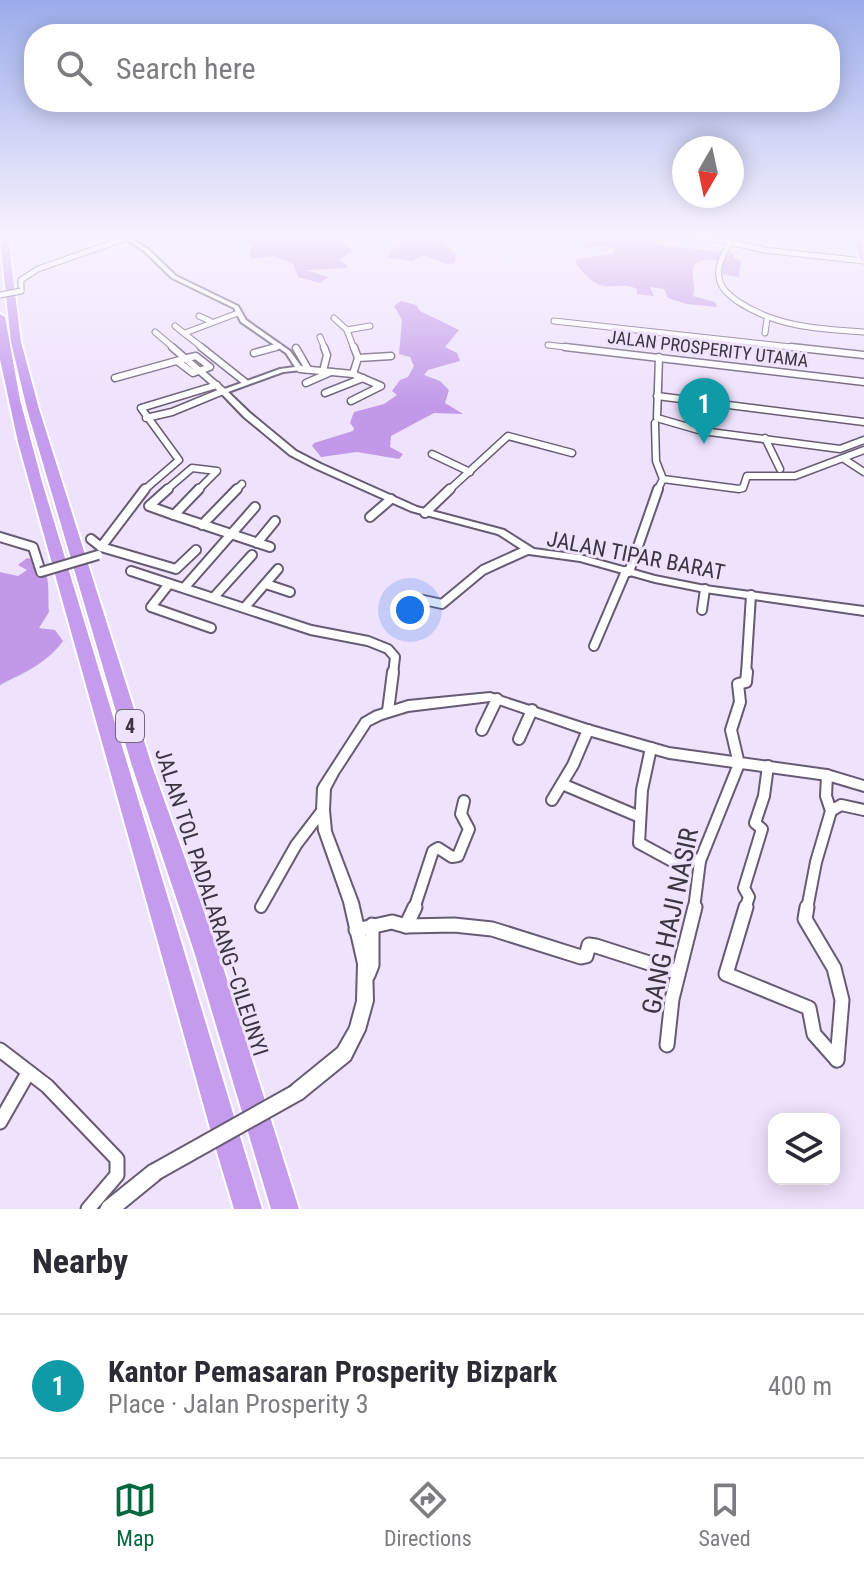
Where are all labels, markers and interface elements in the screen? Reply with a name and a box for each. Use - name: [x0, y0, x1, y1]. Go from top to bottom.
- search box: [24, 24, 840, 112]
- icon: search: [52, 46, 96, 90]
- text: Search here: [116, 51, 256, 86]
- north arrow: [672, 136, 744, 208]
- street label: JALAN PROSPERITY UTAMA: [606, 326, 810, 371]
- pin: 1: [678, 378, 730, 444]
- street label: JALAN TIPAR BARAT: [545, 526, 727, 585]
- your location: [390, 590, 430, 630]
- road number: 4: [116, 710, 144, 742]
- street label: JALAN TOL PADALARANG–CILEUNYI: [150, 745, 273, 1059]
- street label: GANG HAJI NASIR: [636, 825, 704, 1017]
- map controls: [768, 1113, 840, 1185]
- button: layers: [768, 1113, 840, 1185]
- text: Nearby: [32, 1241, 128, 1281]
- text: Kantor Pemasaran Prosperity Bizpark: [108, 1354, 557, 1389]
- text: 1: [51, 1371, 65, 1401]
- text: 400 m: [768, 1371, 832, 1401]
- text: Place · Jalan Prosperity 3: [108, 1389, 369, 1419]
- tab: Map: [113, 1478, 157, 1551]
- tab: Directions: [384, 1478, 472, 1551]
- tab: Saved: [698, 1478, 751, 1551]

